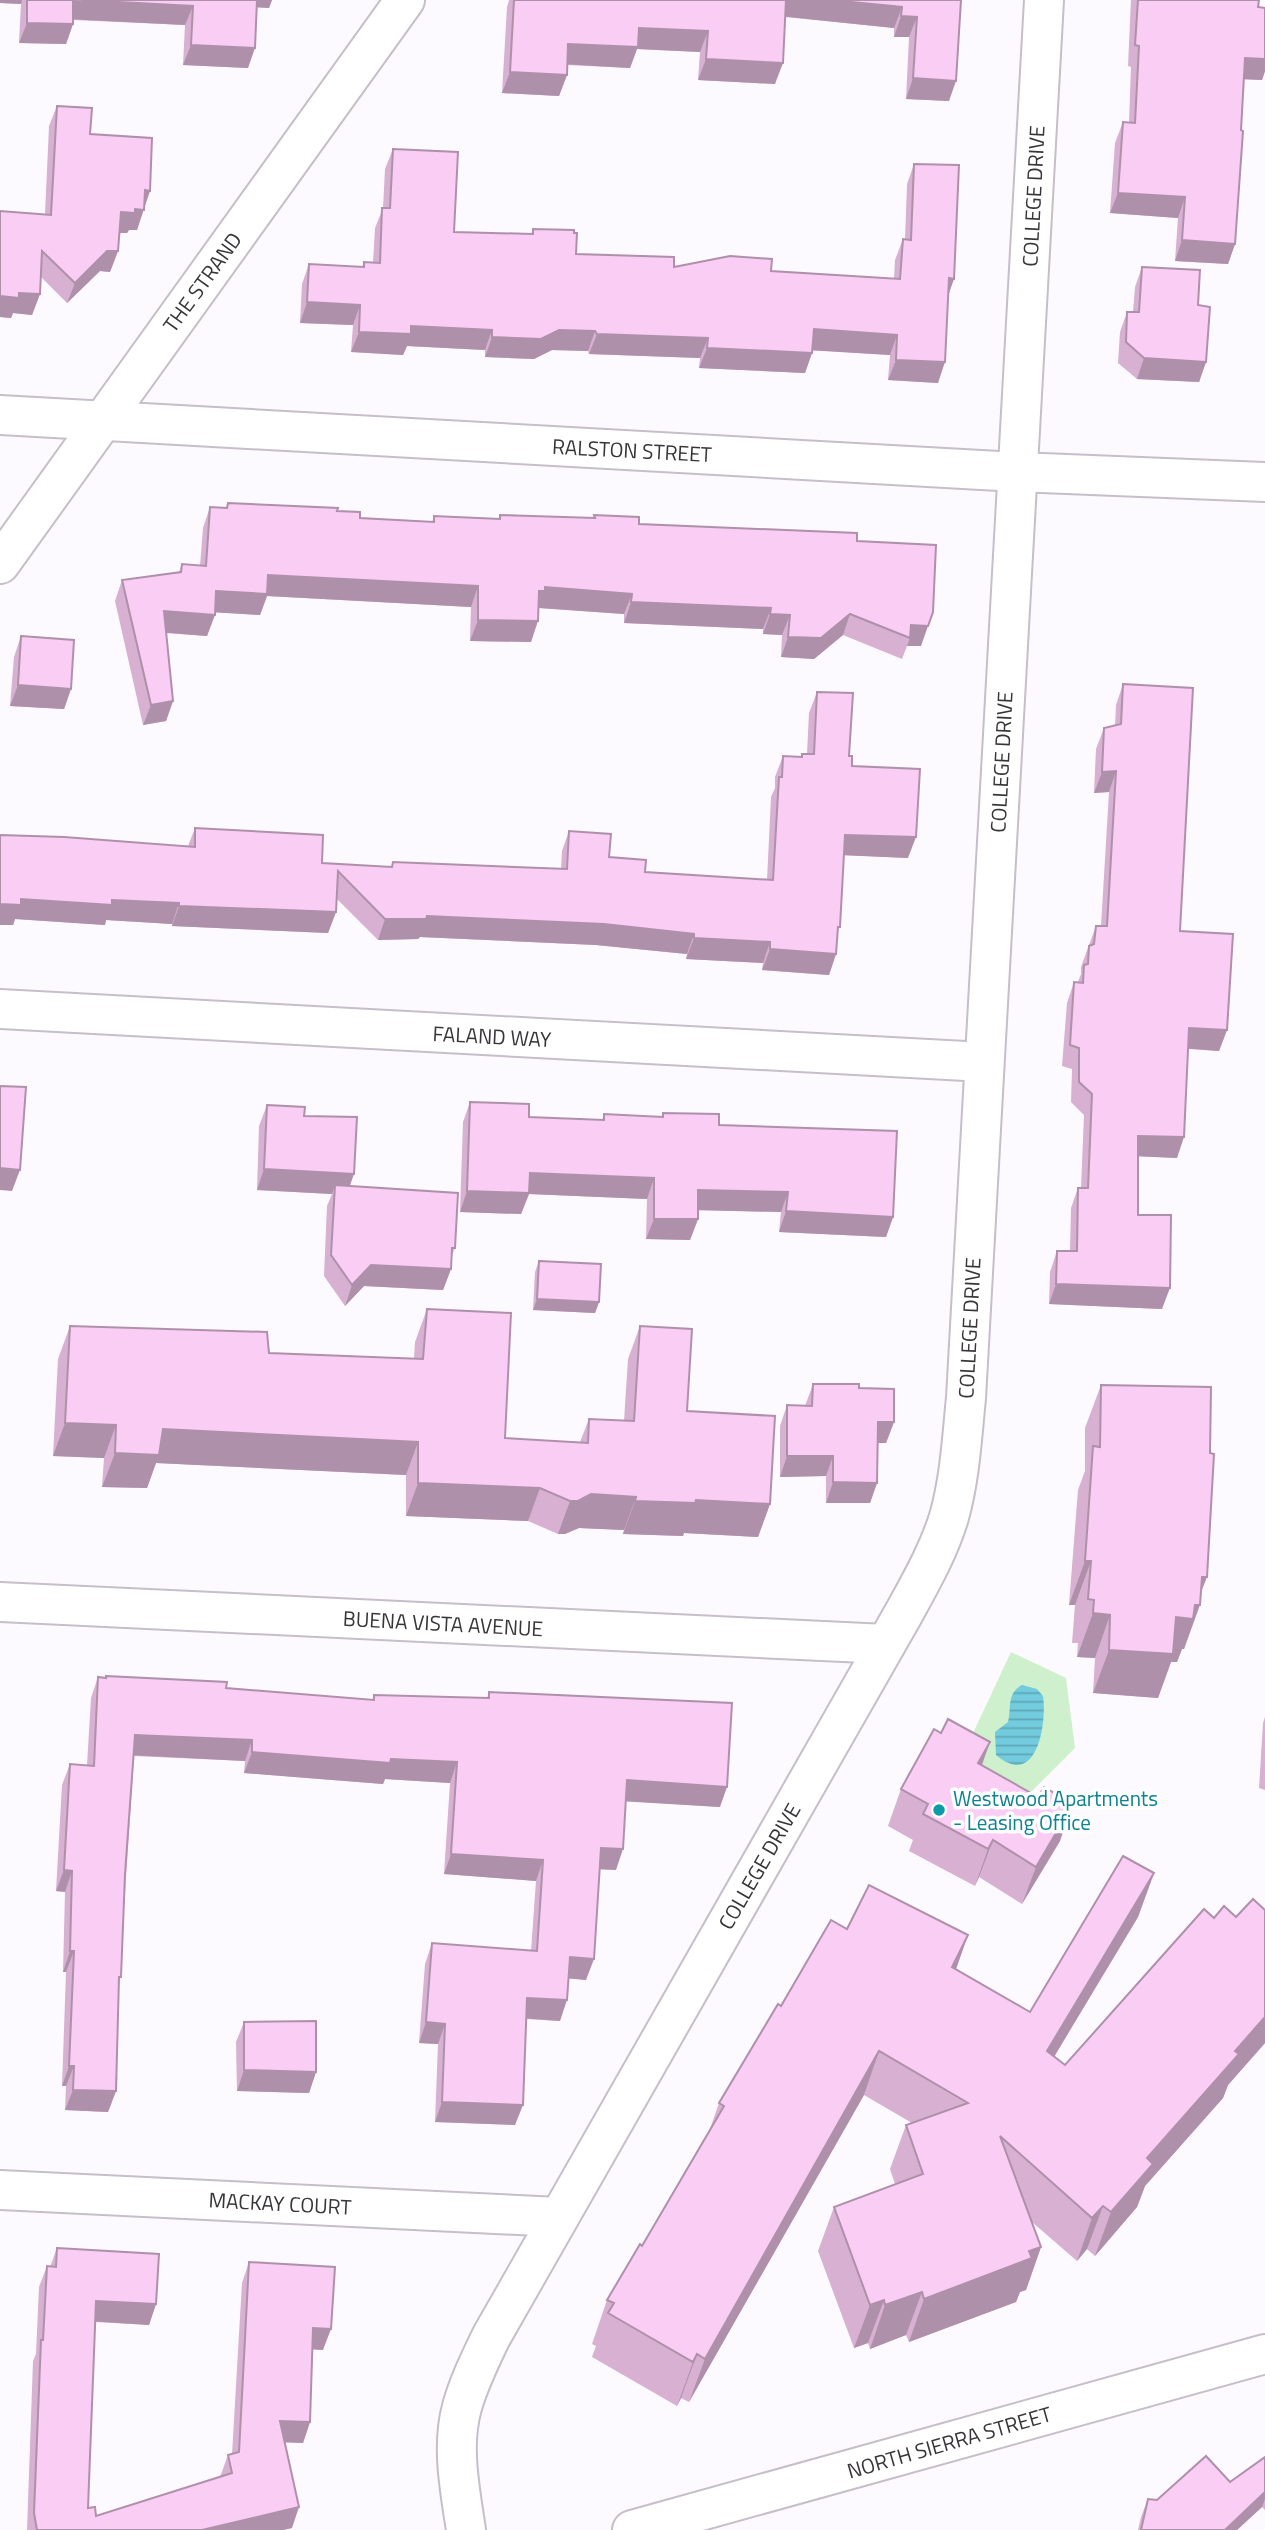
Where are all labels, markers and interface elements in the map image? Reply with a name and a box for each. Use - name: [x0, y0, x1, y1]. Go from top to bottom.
- street label: COLLEGE DRIVE: [1013, 125, 1053, 267]
- street label: THE STRAND: [155, 225, 249, 339]
- street label: RALSTON STREET: [551, 430, 713, 470]
- street label: COLLEGE DRIVE: [981, 691, 1021, 833]
- street label: FALAND WAY: [432, 1017, 553, 1055]
- street label: COLLEGE DRIVE: [949, 1257, 989, 1399]
- street label: BUENA VISTA AVENUE: [342, 1602, 544, 1644]
- place label: Westwood Apartments - Leasing Office: [953, 1782, 1158, 1838]
- street label: COLLEGE DRIVE: [710, 1797, 808, 1935]
- marker: Westwood Apartments - Leasing Office: [931, 1802, 947, 1818]
- street label: MACKAY COURT: [208, 2183, 352, 2223]
- street label: NORTH SIERRA STREET: [843, 2398, 1055, 2486]

